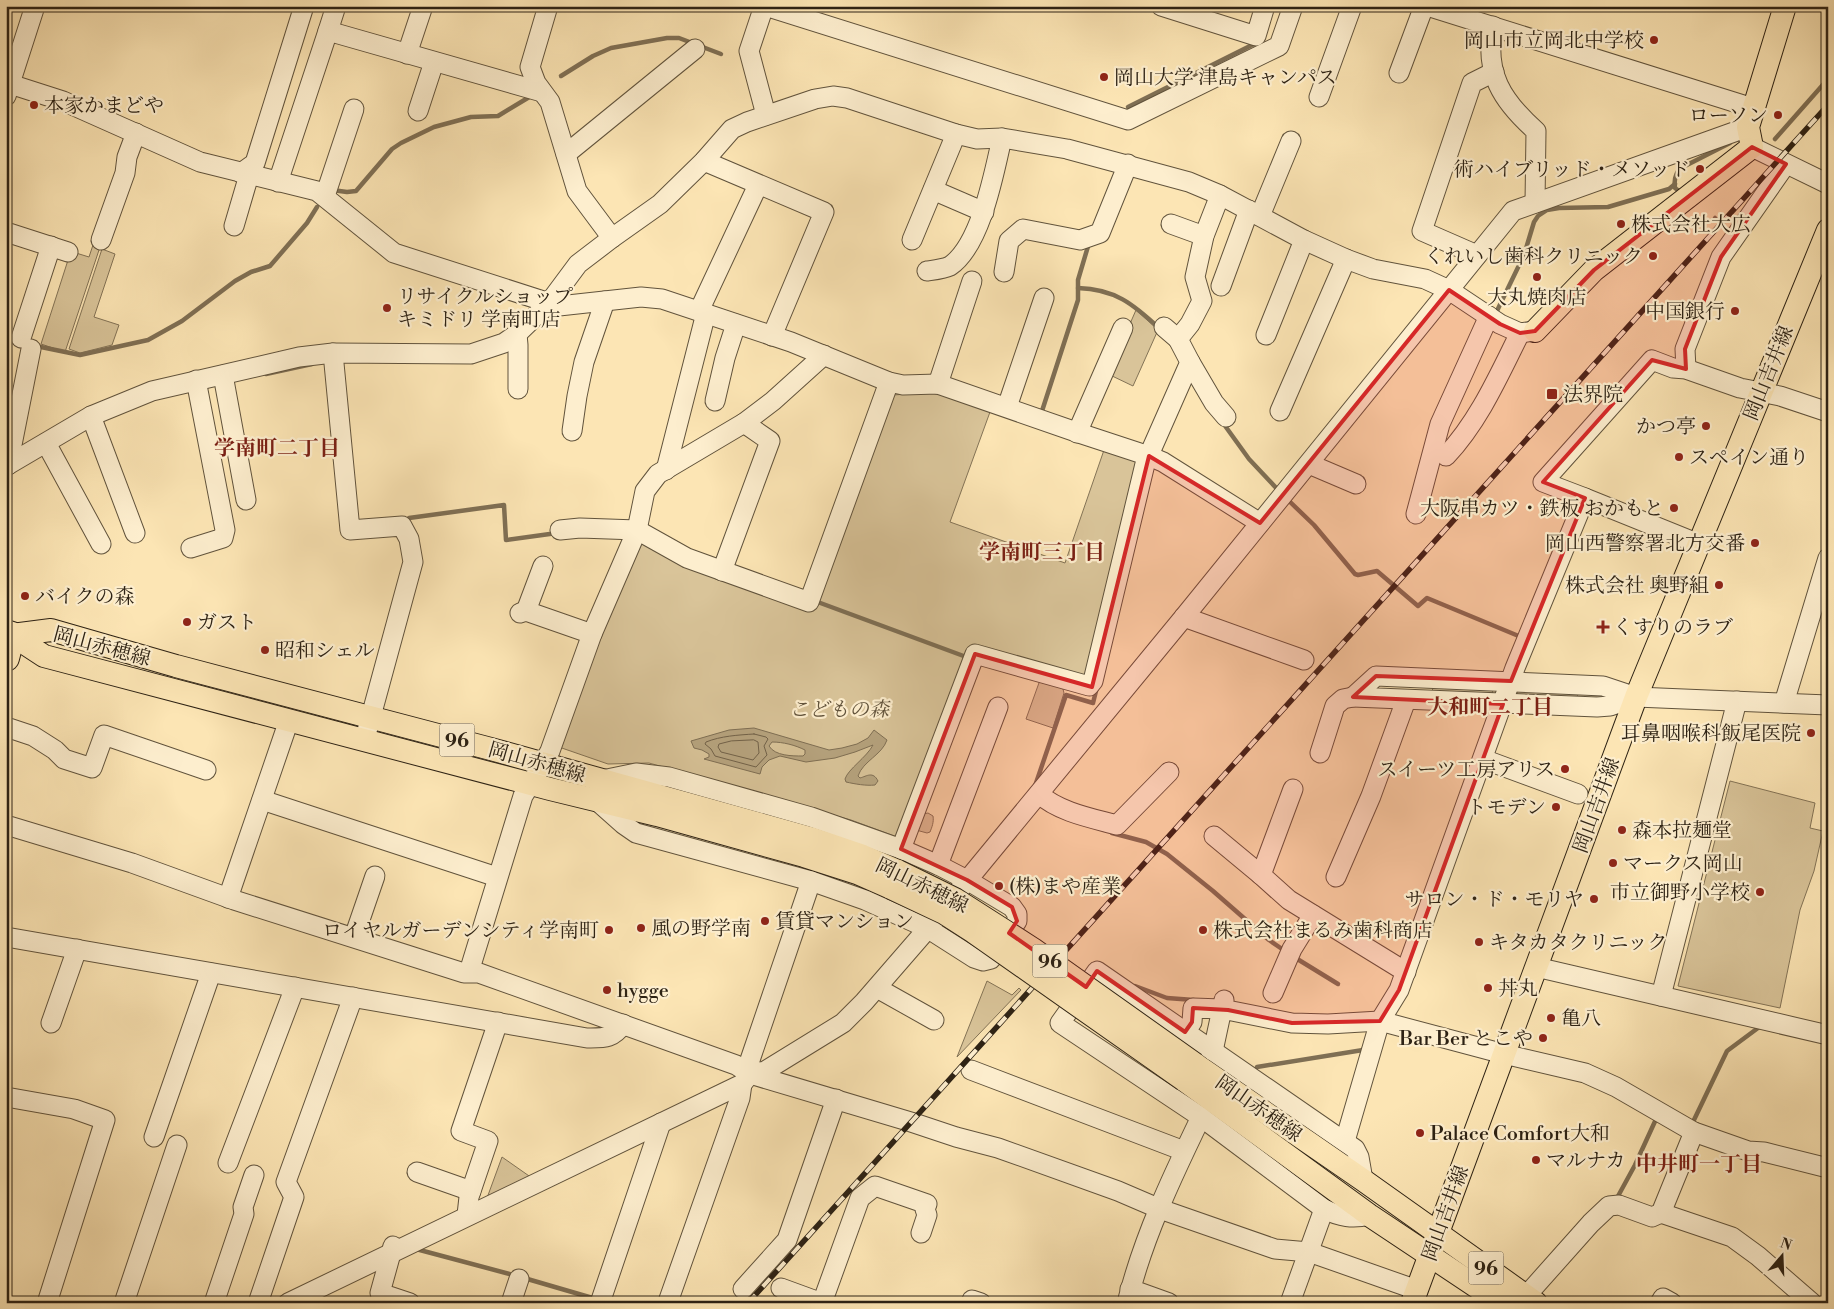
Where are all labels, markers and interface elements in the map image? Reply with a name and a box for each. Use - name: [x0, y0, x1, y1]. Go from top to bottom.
- place label: 岡山市立岡北中学校: [1464, 29, 1644, 54]
- marker: 岡山市立岡北中学校: [1648, 34, 1660, 46]
- place label: 岡山大学 津島キャンパス: [1114, 66, 1337, 91]
- marker: 岡山大学 津島キャンパス: [1098, 71, 1110, 83]
- place label: 本家かまどや: [44, 94, 164, 119]
- marker: 本家かまどや: [28, 99, 40, 111]
- place label: ローソン: [1689, 104, 1768, 129]
- marker: ローソン: [1772, 109, 1784, 121]
- place label: 術ハイブリッド・メソッド: [1454, 158, 1690, 183]
- marker: 術ハイブリッド・メソッド: [1694, 163, 1706, 175]
- place label: 株式会社大広: [1631, 213, 1751, 238]
- marker: 株式会社大広: [1615, 218, 1627, 230]
- place label: くれいし歯科クリニック: [1424, 245, 1643, 270]
- marker: くれいし歯科クリニック: [1647, 250, 1659, 262]
- marker: 大丸焼肉店: [1531, 271, 1543, 283]
- place label: リサイクルショップ キミドリ 学南町店: [397, 285, 573, 333]
- place label: 大丸焼肉店: [1487, 286, 1587, 311]
- place label: 中国銀行: [1645, 300, 1725, 325]
- marker: リサイクルショップ キミドリ 学南町店: [381, 302, 393, 314]
- marker: 中国銀行: [1729, 305, 1741, 317]
- street label: 岡山吉井線: [1739, 323, 1800, 425]
- place label: 法界院: [1563, 383, 1623, 408]
- marker: 法界院: [1545, 387, 1559, 401]
- place label: かつ亭: [1636, 415, 1696, 440]
- marker: かつ亭: [1700, 420, 1712, 432]
- district label: 学南町二丁目: [214, 436, 340, 462]
- place label: スペイン通り: [1689, 446, 1809, 471]
- marker: スペイン通り: [1673, 451, 1685, 463]
- place label: 大阪串カツ・鉄板 おかもと: [1420, 497, 1664, 522]
- marker: 大阪串カツ・鉄板 おかもと: [1668, 502, 1680, 514]
- place label: 岡山西警察署北方交番: [1545, 532, 1745, 557]
- marker: 岡山西警察署北方交番: [1749, 537, 1761, 549]
- district label: 学南町三丁目: [979, 540, 1105, 566]
- place label: 株式会社 奥野組: [1565, 574, 1709, 599]
- marker: 株式会社 奥野組: [1713, 579, 1725, 591]
- place label: バイクの森: [35, 585, 135, 610]
- marker: バイクの森: [19, 590, 31, 602]
- place label: ガスト: [197, 611, 257, 636]
- marker: ガスト: [181, 616, 193, 628]
- place label: くすりのラブ: [1613, 616, 1733, 641]
- marker: くすりのラブ: [1597, 621, 1609, 633]
- street label: 岡山赤穂線: [50, 622, 153, 672]
- place label: 昭和シェル: [275, 639, 375, 664]
- marker: 昭和シェル: [259, 644, 271, 656]
- district label: 大和町二丁目: [1427, 695, 1553, 721]
- park label: こどもの森: [789, 698, 891, 723]
- place label: 耳鼻咽喉科飯尾医院: [1621, 722, 1801, 747]
- road number: 96: [440, 724, 474, 756]
- marker: 耳鼻咽喉科飯尾医院: [1805, 727, 1817, 739]
- street label: 岡山赤穂線: [485, 738, 588, 789]
- street label: 岡山吉井線: [1569, 754, 1626, 857]
- place label: スイーツ工房アリス: [1377, 758, 1555, 783]
- marker: スイーツ工房アリス: [1559, 763, 1571, 775]
- place label: トモデン: [1466, 796, 1546, 821]
- marker: トモデン: [1550, 801, 1562, 813]
- place label: 森本拉麺堂: [1632, 819, 1732, 844]
- marker: 森本拉麺堂: [1616, 824, 1628, 836]
- place label: マークス岡山: [1623, 852, 1743, 877]
- street label: 岡山赤穂線: [871, 853, 972, 920]
- marker: マークス岡山: [1607, 857, 1619, 869]
- place label: (株)まや産業: [1009, 875, 1121, 900]
- marker: (株)まや産業: [993, 880, 1005, 892]
- place label: 市立御野小学校: [1610, 881, 1750, 906]
- marker: 市立御野小学校: [1754, 886, 1766, 898]
- place label: サロン・ド・モリヤ: [1404, 888, 1584, 913]
- marker: サロン・ド・モリヤ: [1588, 893, 1600, 905]
- place label: 賃貸マンション: [775, 910, 914, 935]
- marker: 賃貸マンション: [759, 915, 771, 927]
- place label: 風の野学南: [651, 917, 751, 942]
- place label: ロイヤルガーデンシティ学南町: [322, 919, 599, 944]
- place label: 株式会社まるみ歯科商店: [1213, 919, 1433, 944]
- marker: 風の野学南: [635, 922, 647, 934]
- marker: ロイヤルガーデンシティ学南町: [603, 924, 615, 936]
- marker: 株式会社まるみ歯科商店: [1197, 924, 1209, 936]
- place label: キタカタクリニック: [1489, 931, 1668, 956]
- marker: キタカタクリニック: [1473, 936, 1485, 948]
- road number: 96: [1032, 944, 1068, 978]
- place label: 丼丸: [1498, 977, 1538, 1002]
- place label: hygge: [617, 979, 669, 1004]
- marker: 丼丸: [1482, 982, 1494, 994]
- marker: hygge: [601, 984, 613, 996]
- place label: 亀八: [1561, 1007, 1601, 1032]
- marker: 亀八: [1545, 1012, 1557, 1024]
- place label: Bar Ber とこや: [1398, 1027, 1533, 1052]
- marker: Bar Ber とこや: [1537, 1032, 1549, 1044]
- street label: 岡山赤穂線: [1210, 1070, 1306, 1148]
- place label: Palace Comfort大和: [1430, 1122, 1610, 1147]
- marker: Palace Comfort大和: [1414, 1127, 1426, 1139]
- place label: マルナカ: [1546, 1149, 1626, 1174]
- district label: 中井町一丁目: [1636, 1152, 1762, 1178]
- marker: マルナカ: [1530, 1154, 1542, 1166]
- street label: 岡山吉井線: [1418, 1162, 1475, 1265]
- north arrow: [1756, 1232, 1806, 1282]
- text: N: [1778, 1234, 1794, 1255]
- road number: 96: [1468, 1252, 1504, 1284]

